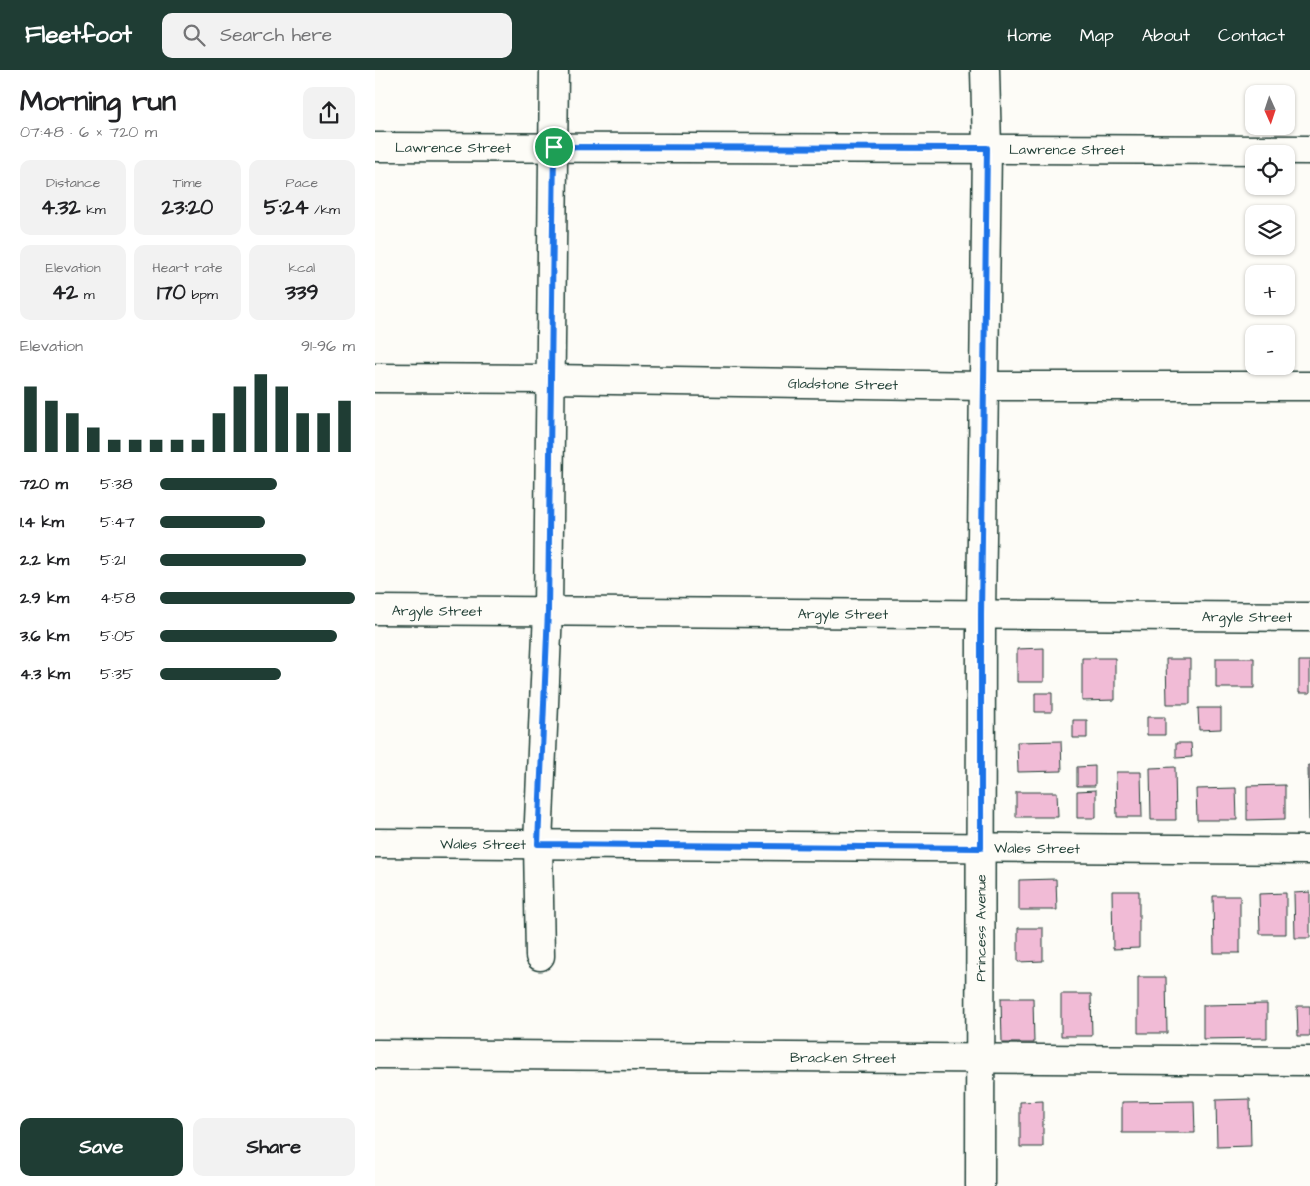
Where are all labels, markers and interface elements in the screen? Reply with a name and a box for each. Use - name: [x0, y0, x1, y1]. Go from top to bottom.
- search box: [162, 13, 512, 58]
- text: Fleetfoot: [25, 18, 132, 52]
- icon: search: [180, 21, 208, 49]
- text: Search here: [220, 22, 332, 49]
- text: Home: [1007, 23, 1052, 48]
- text: Map: [1080, 23, 1114, 48]
- text: About: [1142, 23, 1190, 48]
- text: Contact: [1218, 23, 1285, 48]
- text: Morning run: [20, 82, 176, 121]
- north arrow: [1245, 85, 1295, 135]
- map controls: [1245, 85, 1295, 375]
- button: share: [303, 87, 355, 139]
- text: 07:48 · 6 × 720 m: [20, 121, 157, 143]
- pin: [533, 126, 575, 168]
- icon: arrive: [540, 133, 568, 161]
- street label: Lawrence Street: [395, 138, 511, 158]
- street label: Lawrence Street: [1009, 140, 1125, 160]
- button: locate: [1245, 145, 1295, 195]
- text: Distance: [46, 173, 100, 193]
- text: Time: [173, 173, 202, 193]
- text: Pace: [286, 173, 318, 193]
- text: 4.32: [41, 193, 81, 222]
- text: 23:20: [162, 193, 213, 222]
- text: 5:24: [264, 193, 308, 222]
- text: km: [81, 200, 106, 220]
- text: /km: [308, 200, 340, 220]
- button: layers: [1245, 205, 1295, 255]
- text: Elevation: [46, 258, 101, 278]
- text: Heart rate: [152, 258, 223, 278]
- text: kcal: [288, 258, 315, 278]
- button: +: [1245, 265, 1295, 315]
- text: 42: [52, 278, 78, 307]
- text: 170: [157, 278, 186, 307]
- text: 339: [285, 278, 318, 307]
- text: m: [78, 285, 95, 305]
- text: bpm: [186, 285, 218, 305]
- button: −: [1245, 325, 1295, 375]
- text: Elevation: [20, 335, 83, 357]
- text: 91–96 m: [301, 335, 355, 357]
- street label: Gladstone Street: [788, 374, 899, 396]
- text: 720 m: [20, 473, 68, 495]
- text: 5:38: [100, 473, 133, 495]
- text: 1.4 km: [20, 511, 64, 533]
- text: 5:47: [100, 511, 135, 533]
- text: 2.2 km: [20, 549, 69, 571]
- text: 5:21: [100, 549, 125, 571]
- text: 2.9 km: [20, 587, 69, 609]
- text: 4:58: [100, 587, 135, 609]
- street label: Argyle Street: [392, 601, 483, 622]
- street label: Argyle Street: [798, 604, 888, 625]
- street label: Argyle Street: [1202, 607, 1292, 628]
- text: 3.6 km: [20, 625, 69, 647]
- text: 5:05: [100, 625, 135, 647]
- text: 4.3 km: [20, 663, 70, 685]
- text: 5:35: [100, 663, 133, 685]
- street label: Wales Street: [440, 834, 526, 855]
- street label: Wales Street: [994, 839, 1080, 859]
- street label: Princess Avenue: [971, 874, 992, 982]
- street label: Bracken Street: [790, 1048, 896, 1069]
- button: Save: [20, 1118, 183, 1176]
- button: Share: [193, 1118, 355, 1176]

